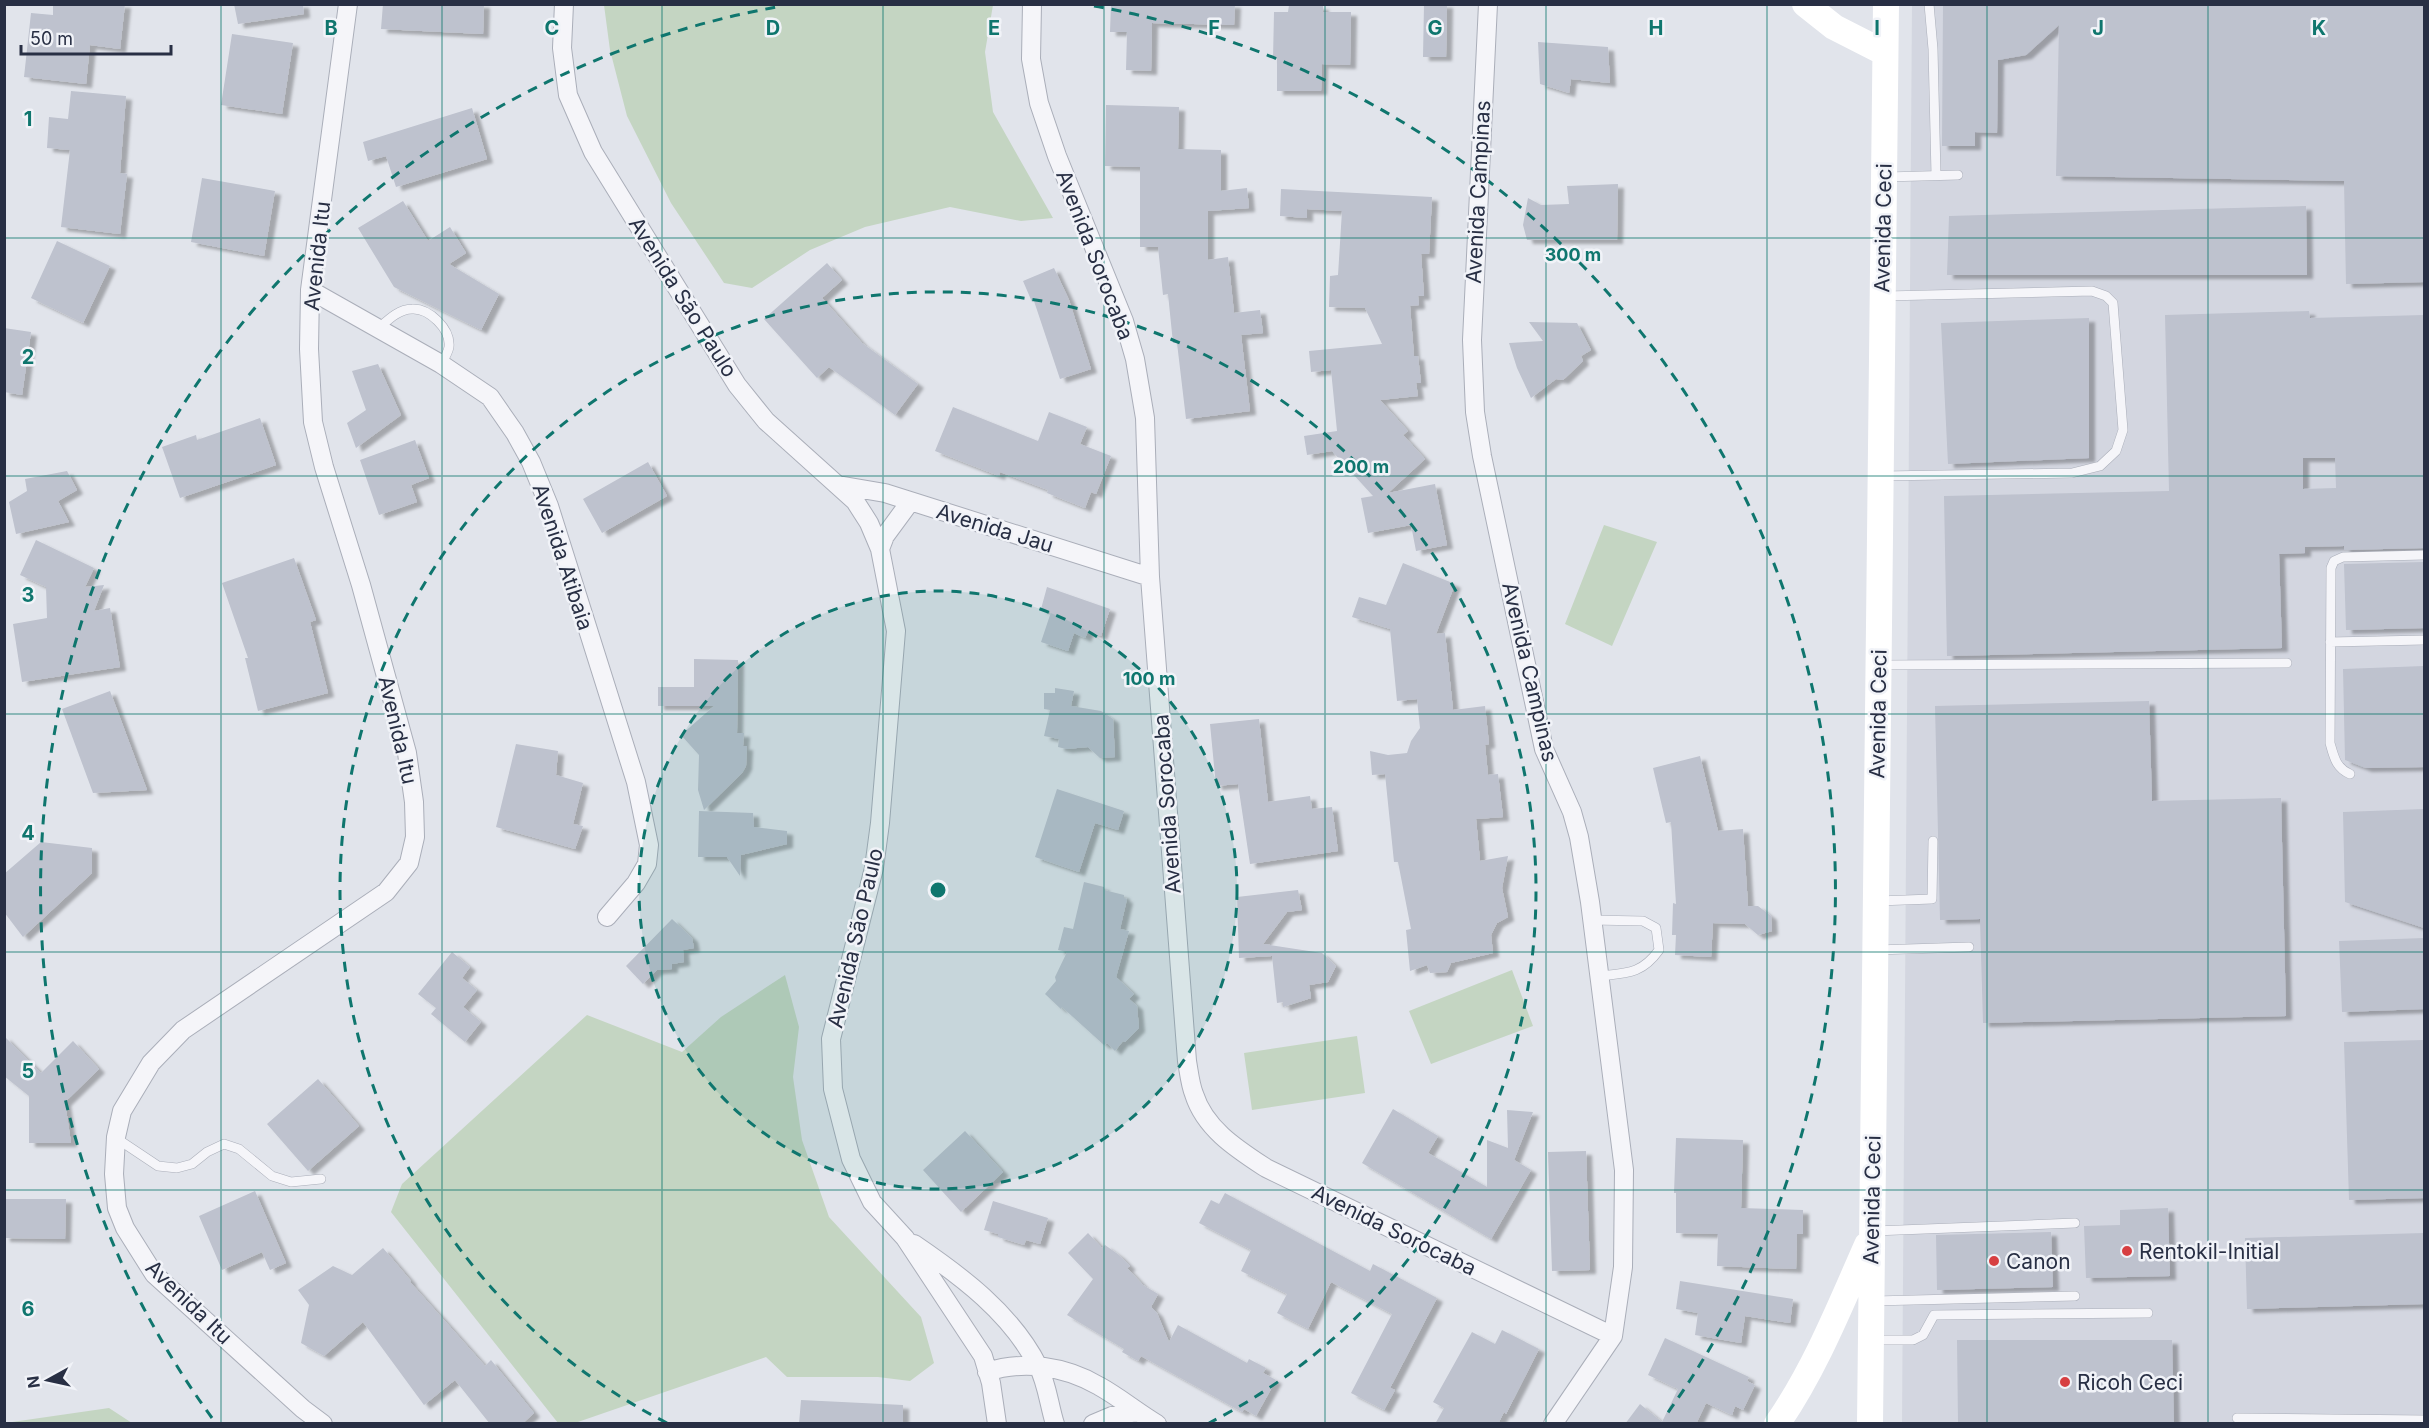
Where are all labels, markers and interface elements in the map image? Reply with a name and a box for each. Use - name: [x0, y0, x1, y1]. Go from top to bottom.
- text: B: [324, 16, 338, 40]
- text: C: [545, 16, 559, 40]
- text: D: [766, 16, 780, 40]
- text: E: [988, 16, 1000, 40]
- text: F: [1208, 16, 1220, 40]
- text: G: [1427, 16, 1443, 40]
- text: H: [1649, 16, 1663, 40]
- text: I: [1874, 16, 1880, 40]
- text: J: [2092, 16, 2104, 40]
- text: K: [2312, 16, 2326, 40]
- scale bar: [21, 18, 171, 56]
- text: 50 m: [30, 28, 73, 49]
- street label: Avenida Campinas: [1461, 100, 1495, 284]
- text: 1: [24, 107, 32, 131]
- street label: Avenida Ceci: [1869, 163, 1897, 293]
- street label: Avenida Sorocaba: [1051, 167, 1139, 343]
- street label: Avenida Itu: [299, 200, 335, 312]
- street label: Avenida São Paulo: [624, 212, 742, 382]
- text: 300 m: [1545, 244, 1601, 265]
- text: 2: [22, 345, 34, 369]
- text: 200 m: [1333, 456, 1389, 477]
- street label: Avenida Atibaia: [528, 481, 598, 633]
- street label: Avenida Jau: [934, 498, 1056, 558]
- street label: Avenida Campinas: [1497, 580, 1563, 764]
- text: 3: [22, 583, 34, 607]
- street label: Avenida Ceci: [1864, 649, 1892, 779]
- text: 100 m: [1123, 668, 1175, 689]
- street label: Avenida Itu: [373, 674, 423, 786]
- street label: Avenida Sorocaba: [1148, 713, 1186, 895]
- text: 4: [21, 821, 35, 845]
- street label: Avenida São Paulo: [822, 846, 888, 1030]
- centre of rings: [928, 880, 948, 900]
- text: 5: [22, 1059, 34, 1083]
- street label: Avenida Ceci: [1858, 1135, 1886, 1265]
- street label: Avenida Sorocaba: [1308, 1179, 1480, 1281]
- place label: Rentokil-Initial: [2139, 1239, 2279, 1264]
- marker: Rentokil-Initial: [2120, 1244, 2134, 1258]
- place label: Canon: [2006, 1249, 2071, 1274]
- marker: Canon: [1987, 1254, 2001, 1268]
- street label: Avenida Itu: [141, 1255, 237, 1349]
- text: 6: [22, 1297, 35, 1321]
- north arrow: [18, 1350, 78, 1410]
- place label: Ricoh Ceci: [2077, 1370, 2183, 1395]
- text: N: [22, 1375, 44, 1390]
- marker: Ricoh Ceci: [2058, 1375, 2072, 1389]

